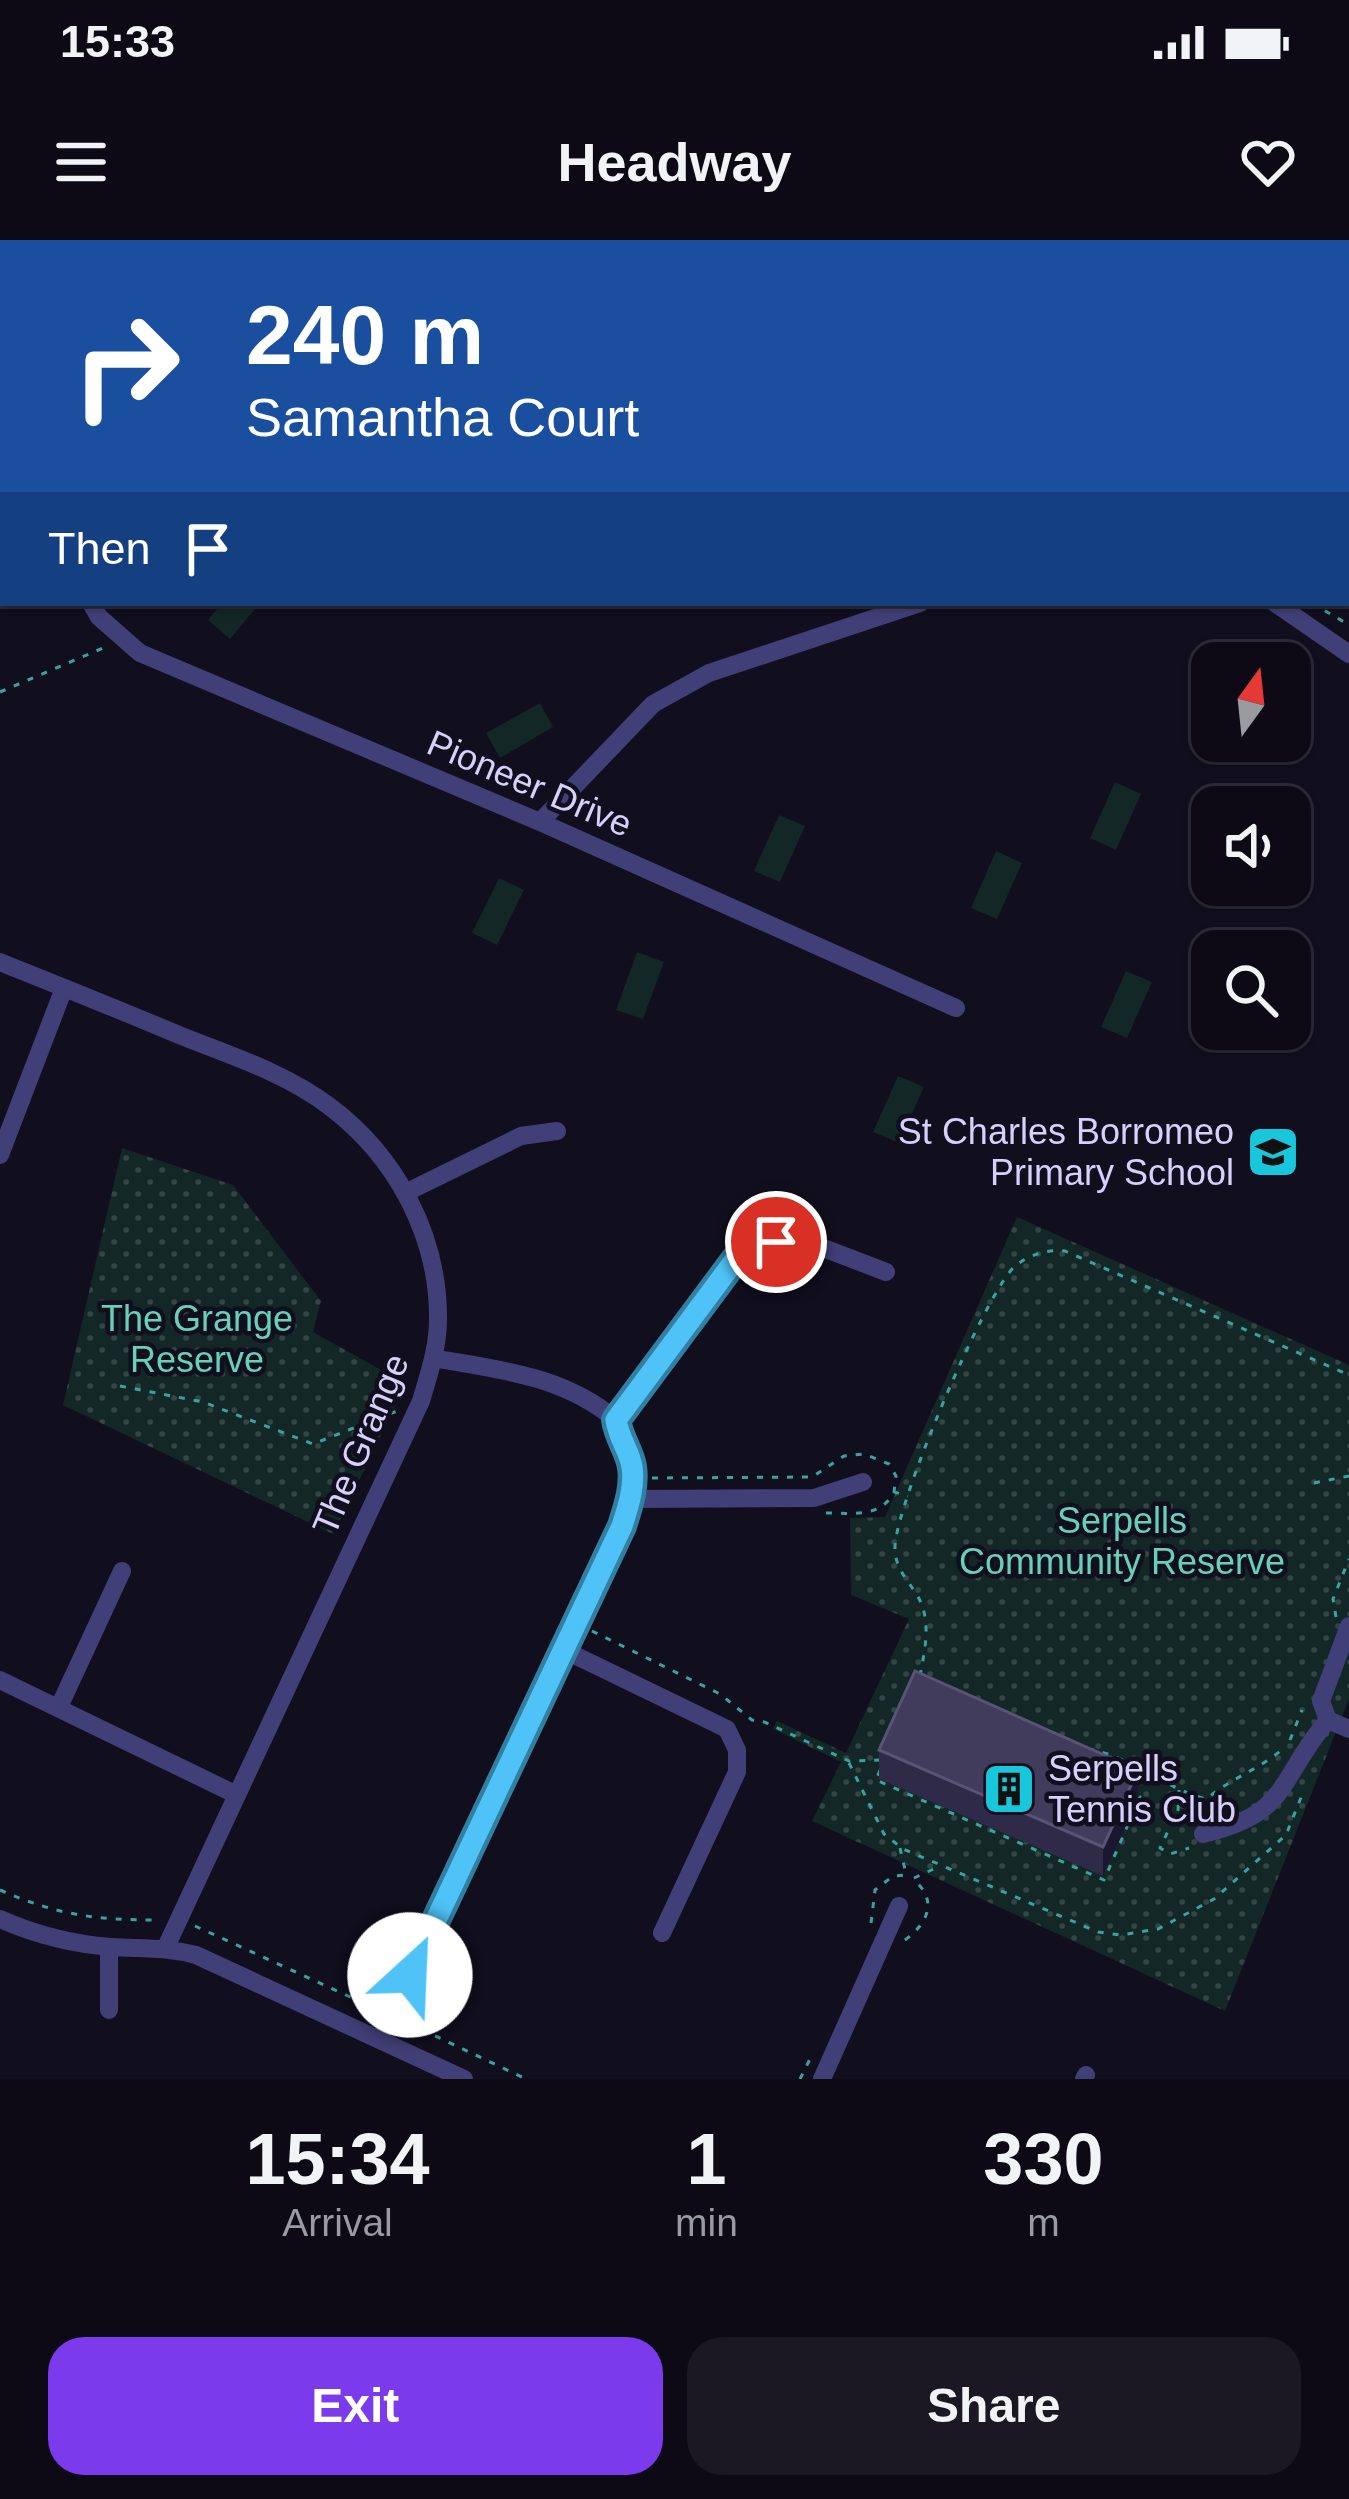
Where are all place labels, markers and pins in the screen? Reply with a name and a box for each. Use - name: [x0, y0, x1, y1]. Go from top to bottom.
- place label: St Charles Borromeo Primary School: [898, 1111, 1234, 1193]
- school or university icon: St Charles Borromeo Primary School: [1245, 1124, 1301, 1180]
- pin: [725, 1191, 827, 1293]
- place label: Serpells Tennis Club: [1048, 1748, 1236, 1830]
- building icon: Serpells Tennis Club: [981, 1761, 1037, 1817]

